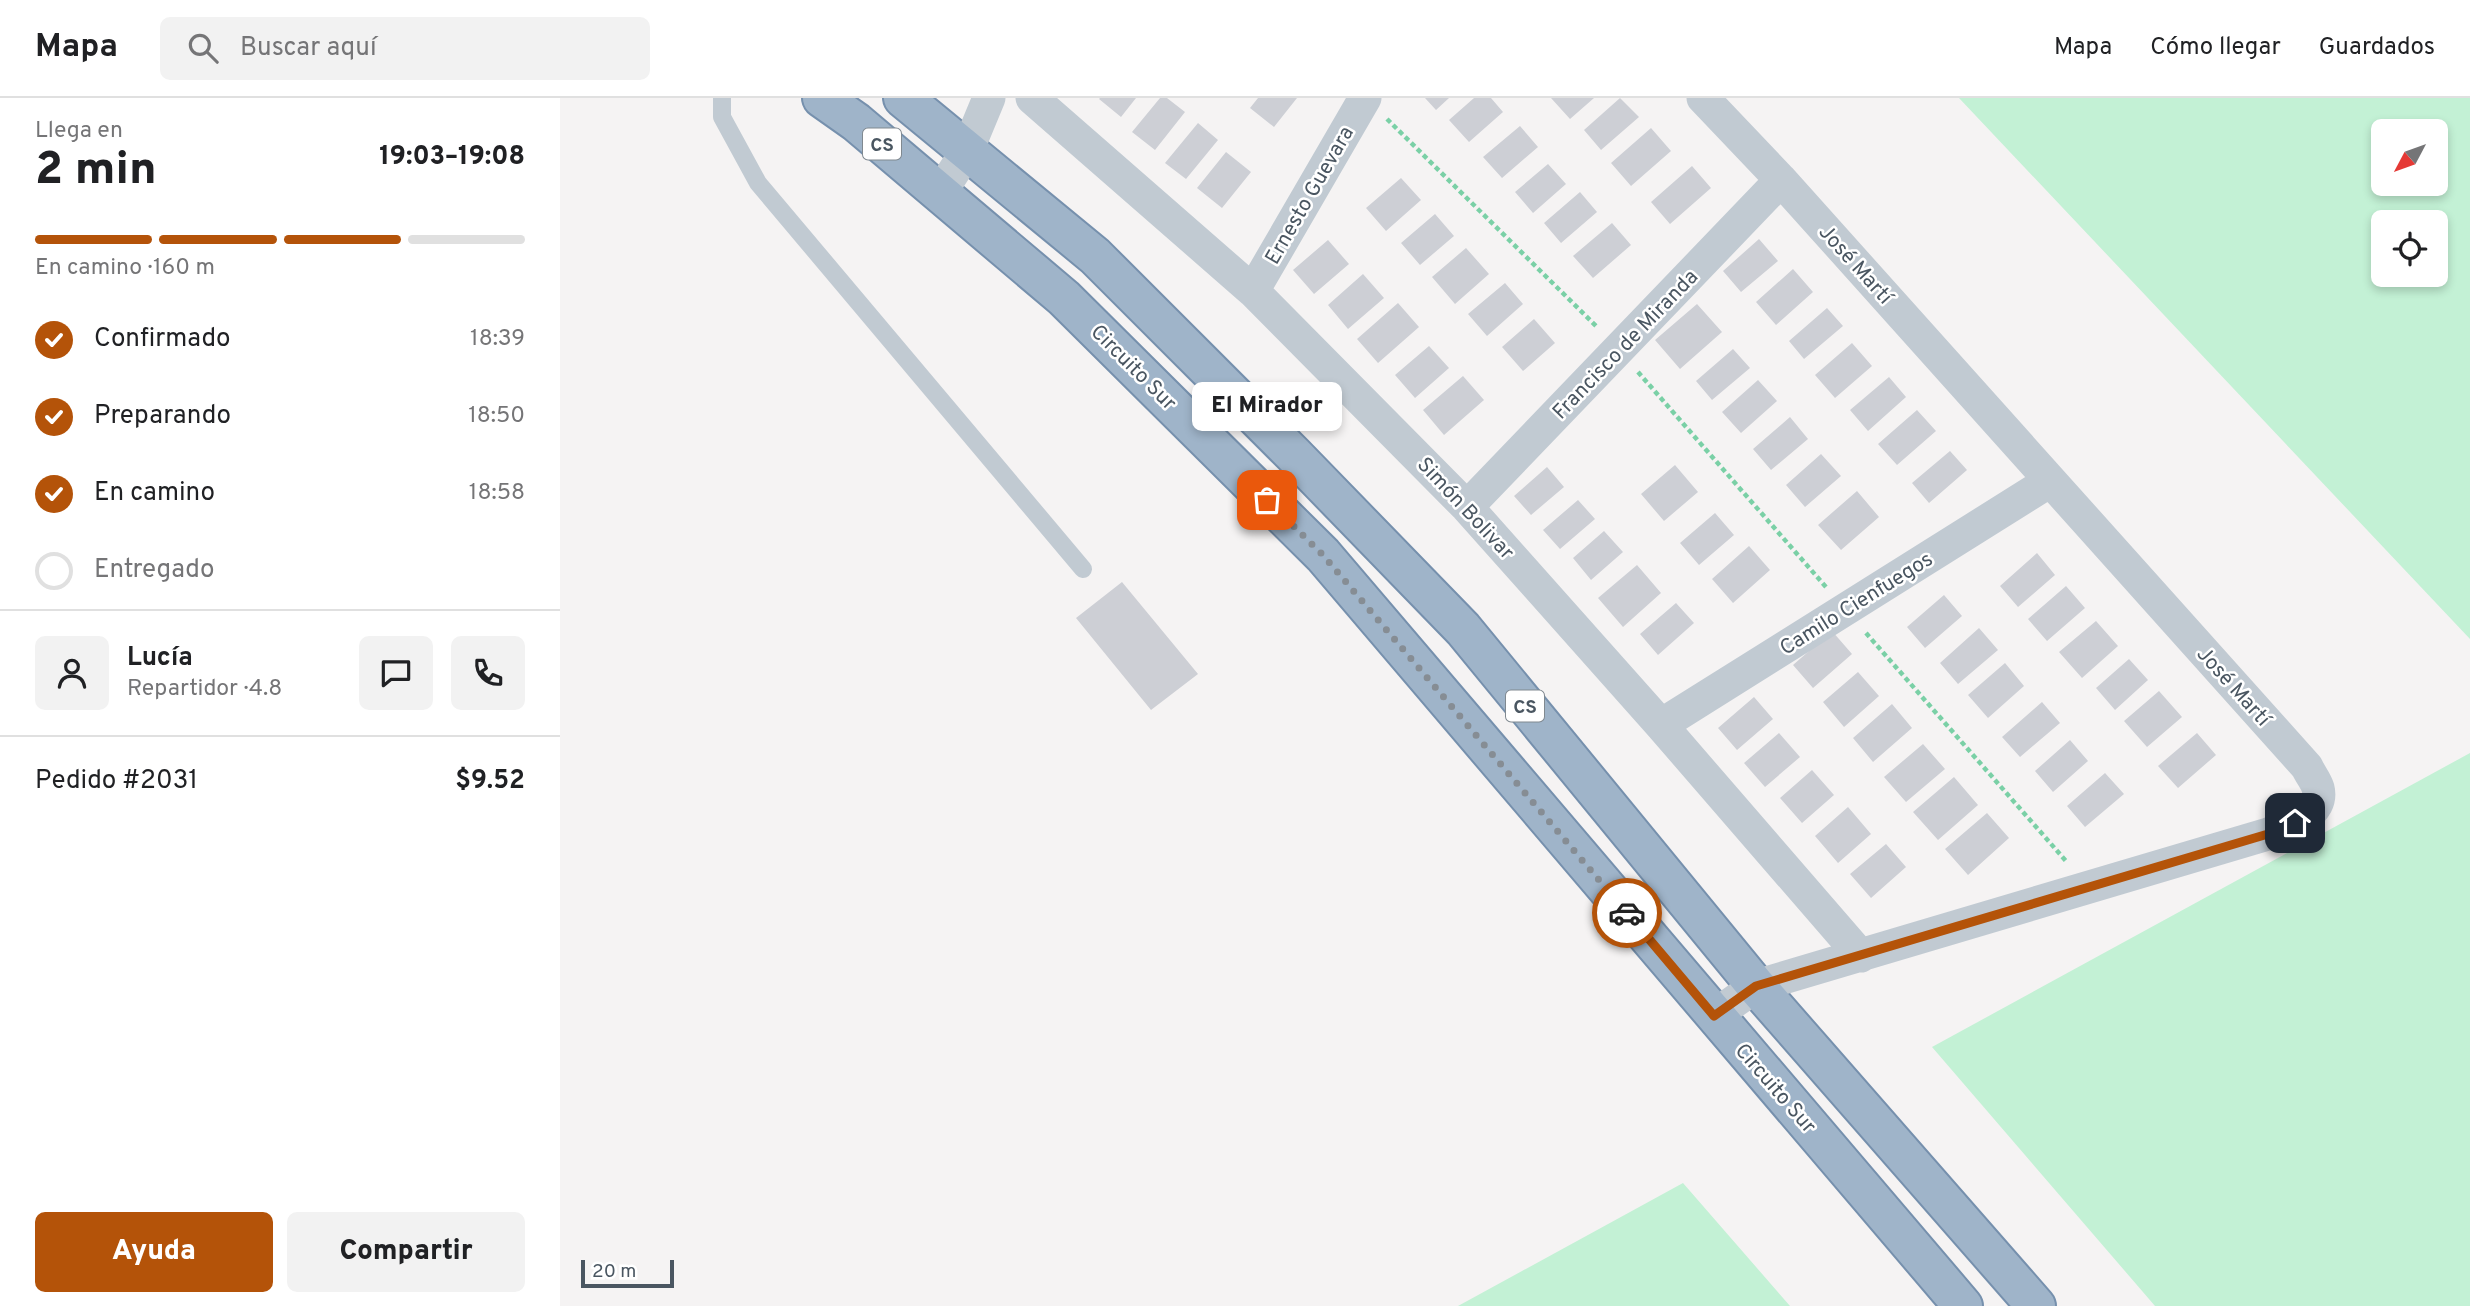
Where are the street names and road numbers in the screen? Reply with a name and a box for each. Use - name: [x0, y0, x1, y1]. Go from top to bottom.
- street label: Ernesto Guevara: [1260, 122, 1361, 270]
- road number: CS: [863, 128, 901, 159]
- street label: José Martí: [1812, 219, 1899, 312]
- street label: Francisco de Miranda: [1547, 264, 1705, 426]
- street label: Circuito Sur: [1084, 319, 1182, 417]
- street label: Simón Bolivar: [1410, 452, 1519, 566]
- street label: Camilo Cienfuegos: [1775, 546, 1938, 662]
- street label: José Martí: [2190, 641, 2277, 734]
- road number: CS: [1506, 691, 1544, 722]
- street label: Circuito Sur: [1728, 1038, 1822, 1140]

